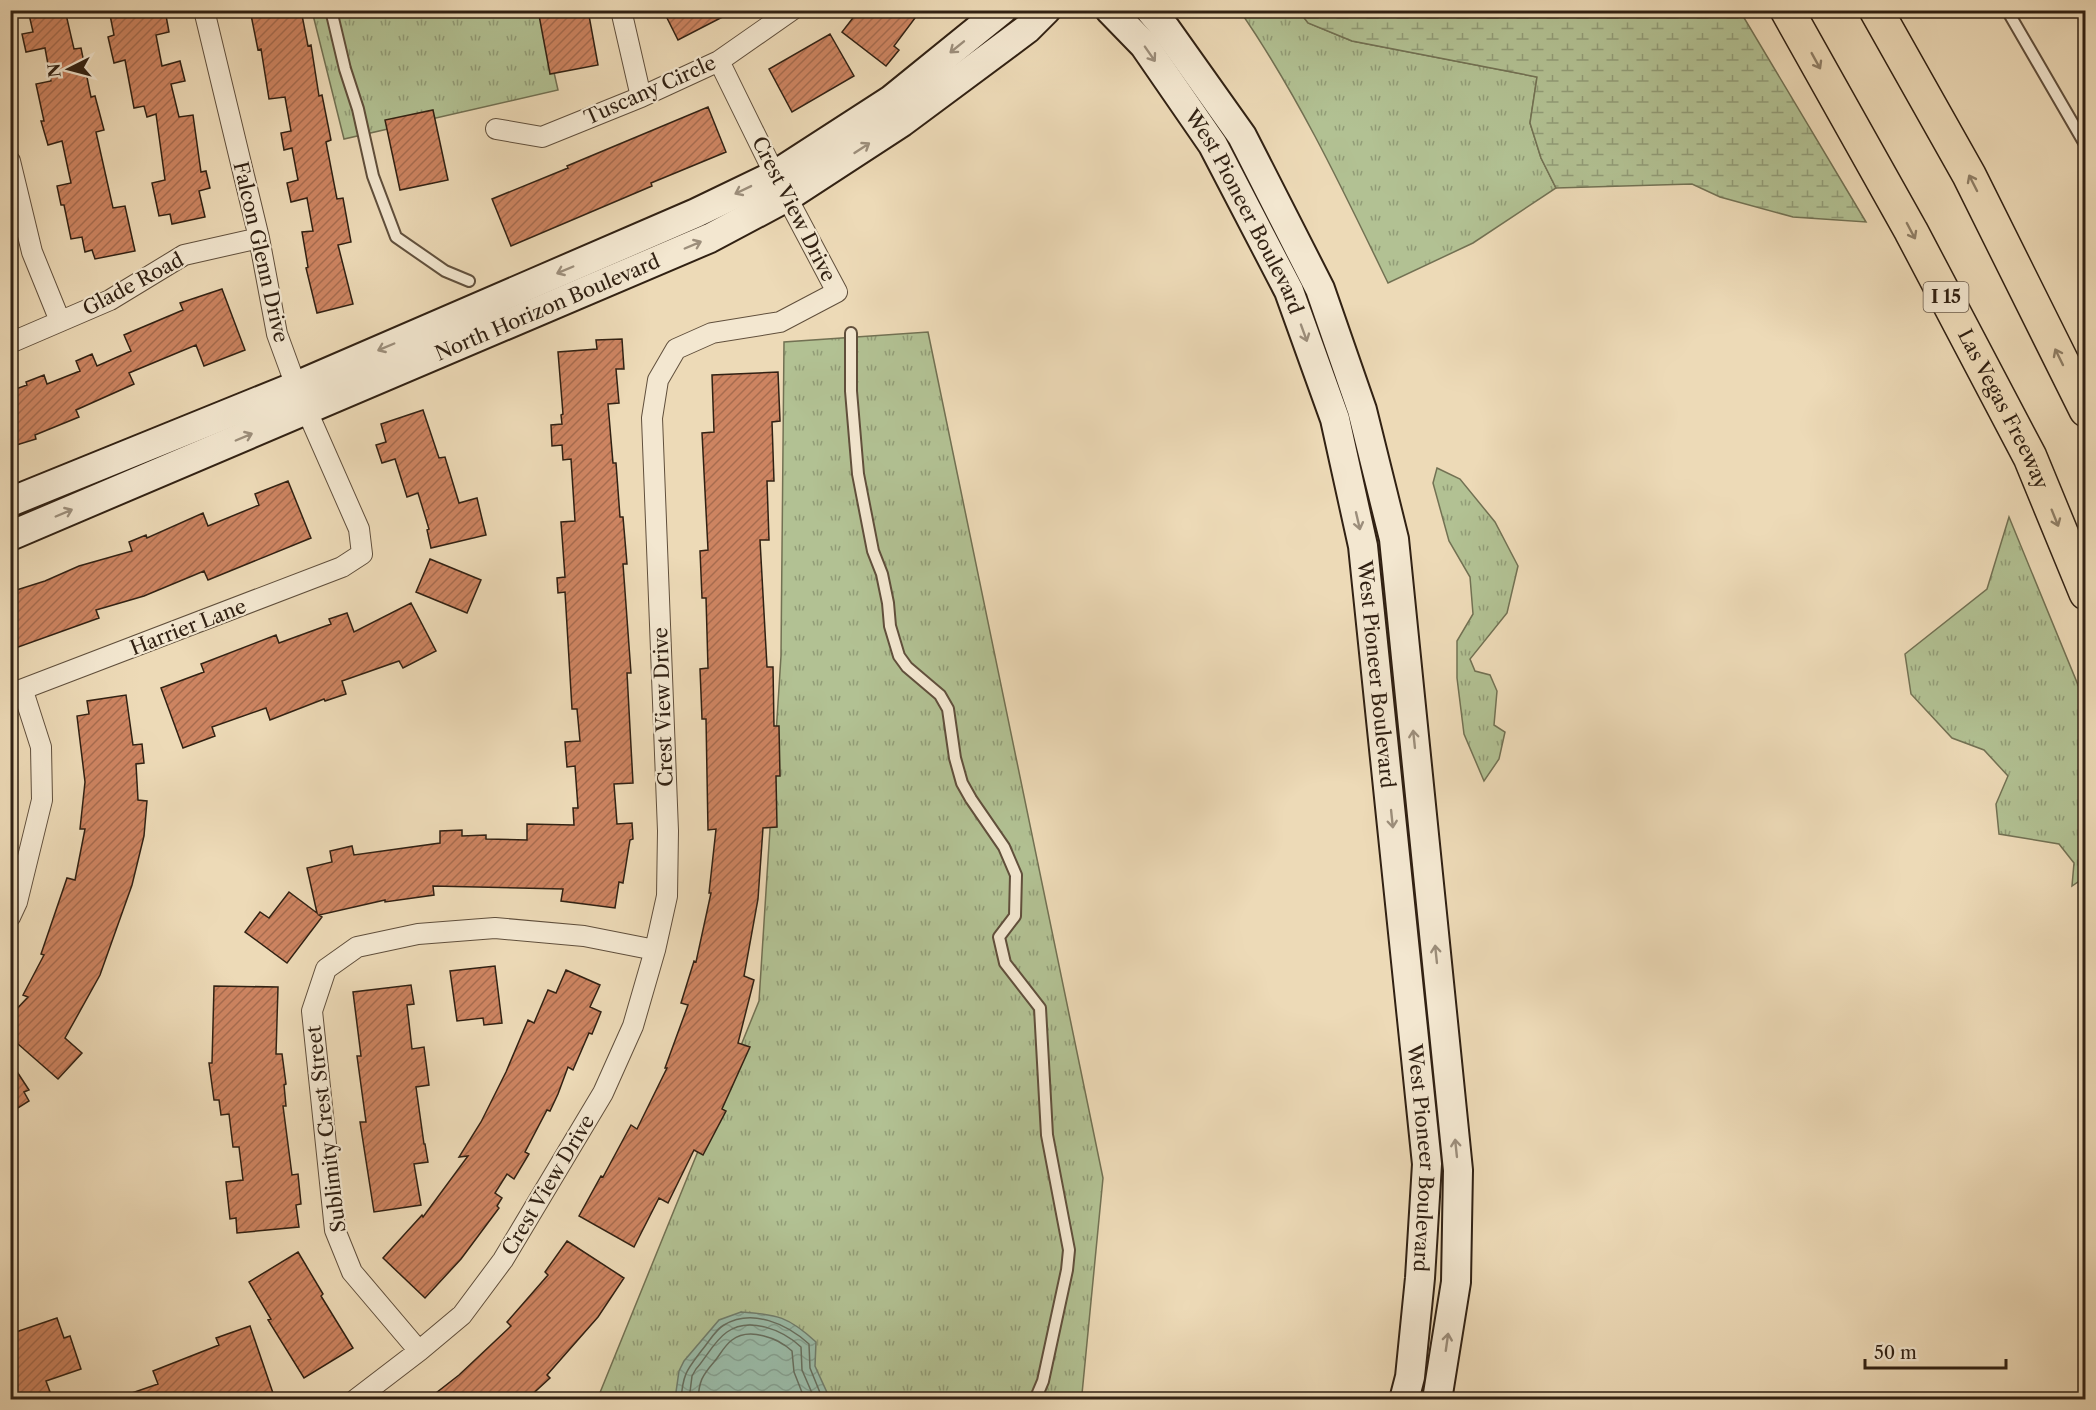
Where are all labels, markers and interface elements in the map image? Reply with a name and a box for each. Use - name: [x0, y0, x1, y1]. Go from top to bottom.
- north arrow: [39, 39, 99, 99]
- one-way arrow: [949, 41, 965, 54]
- one-way arrow: [1144, 45, 1156, 61]
- street label: Tuscany Circle: [580, 50, 720, 130]
- one-way arrow: [1811, 52, 1822, 70]
- text: N: [43, 63, 65, 79]
- street label: West Pioneer Boulevard: [1179, 104, 1308, 317]
- street label: Crest View Drive: [747, 132, 841, 286]
- one-way arrow: [854, 142, 870, 154]
- street label: Falcon Glenn Drive: [229, 159, 293, 345]
- one-way arrow: [1966, 174, 1978, 192]
- one-way arrow: [734, 185, 752, 197]
- one-way arrow: [1906, 222, 1917, 240]
- one-way arrow: [684, 239, 702, 250]
- street label: Glade Road: [78, 247, 188, 321]
- street label: North Horizon Boulevard: [431, 249, 663, 366]
- one-way arrow: [556, 264, 574, 276]
- road number: I 15: [1924, 282, 1968, 312]
- one-way arrow: [1300, 324, 1311, 342]
- street label: Las Vegas Freeway: [1953, 325, 2054, 493]
- one-way arrow: [377, 342, 395, 353]
- one-way arrow: [2053, 349, 2065, 367]
- one-way arrow: [234, 431, 252, 442]
- one-way arrow: [55, 507, 73, 518]
- one-way arrow: [2050, 509, 2061, 527]
- one-way arrow: [1352, 511, 1364, 530]
- street label: West Pioneer Boulevard: [1352, 558, 1400, 789]
- street label: Harrier Lane: [127, 594, 249, 660]
- street label: Crest View Drive: [648, 627, 678, 787]
- one-way arrow: [1408, 729, 1419, 749]
- one-way arrow: [1386, 808, 1397, 828]
- one-way arrow: [1430, 944, 1441, 964]
- street label: Sublimity Crest Street: [301, 1024, 351, 1234]
- street label: West Pioneer Boulevard: [1403, 1042, 1439, 1273]
- street label: Crest View Drive: [497, 1110, 599, 1260]
- one-way arrow: [1450, 1138, 1461, 1158]
- one-way arrow: [1441, 1332, 1452, 1352]
- scale bar: [1865, 1332, 2006, 1370]
- text: 50 m: [1874, 1342, 1917, 1364]

